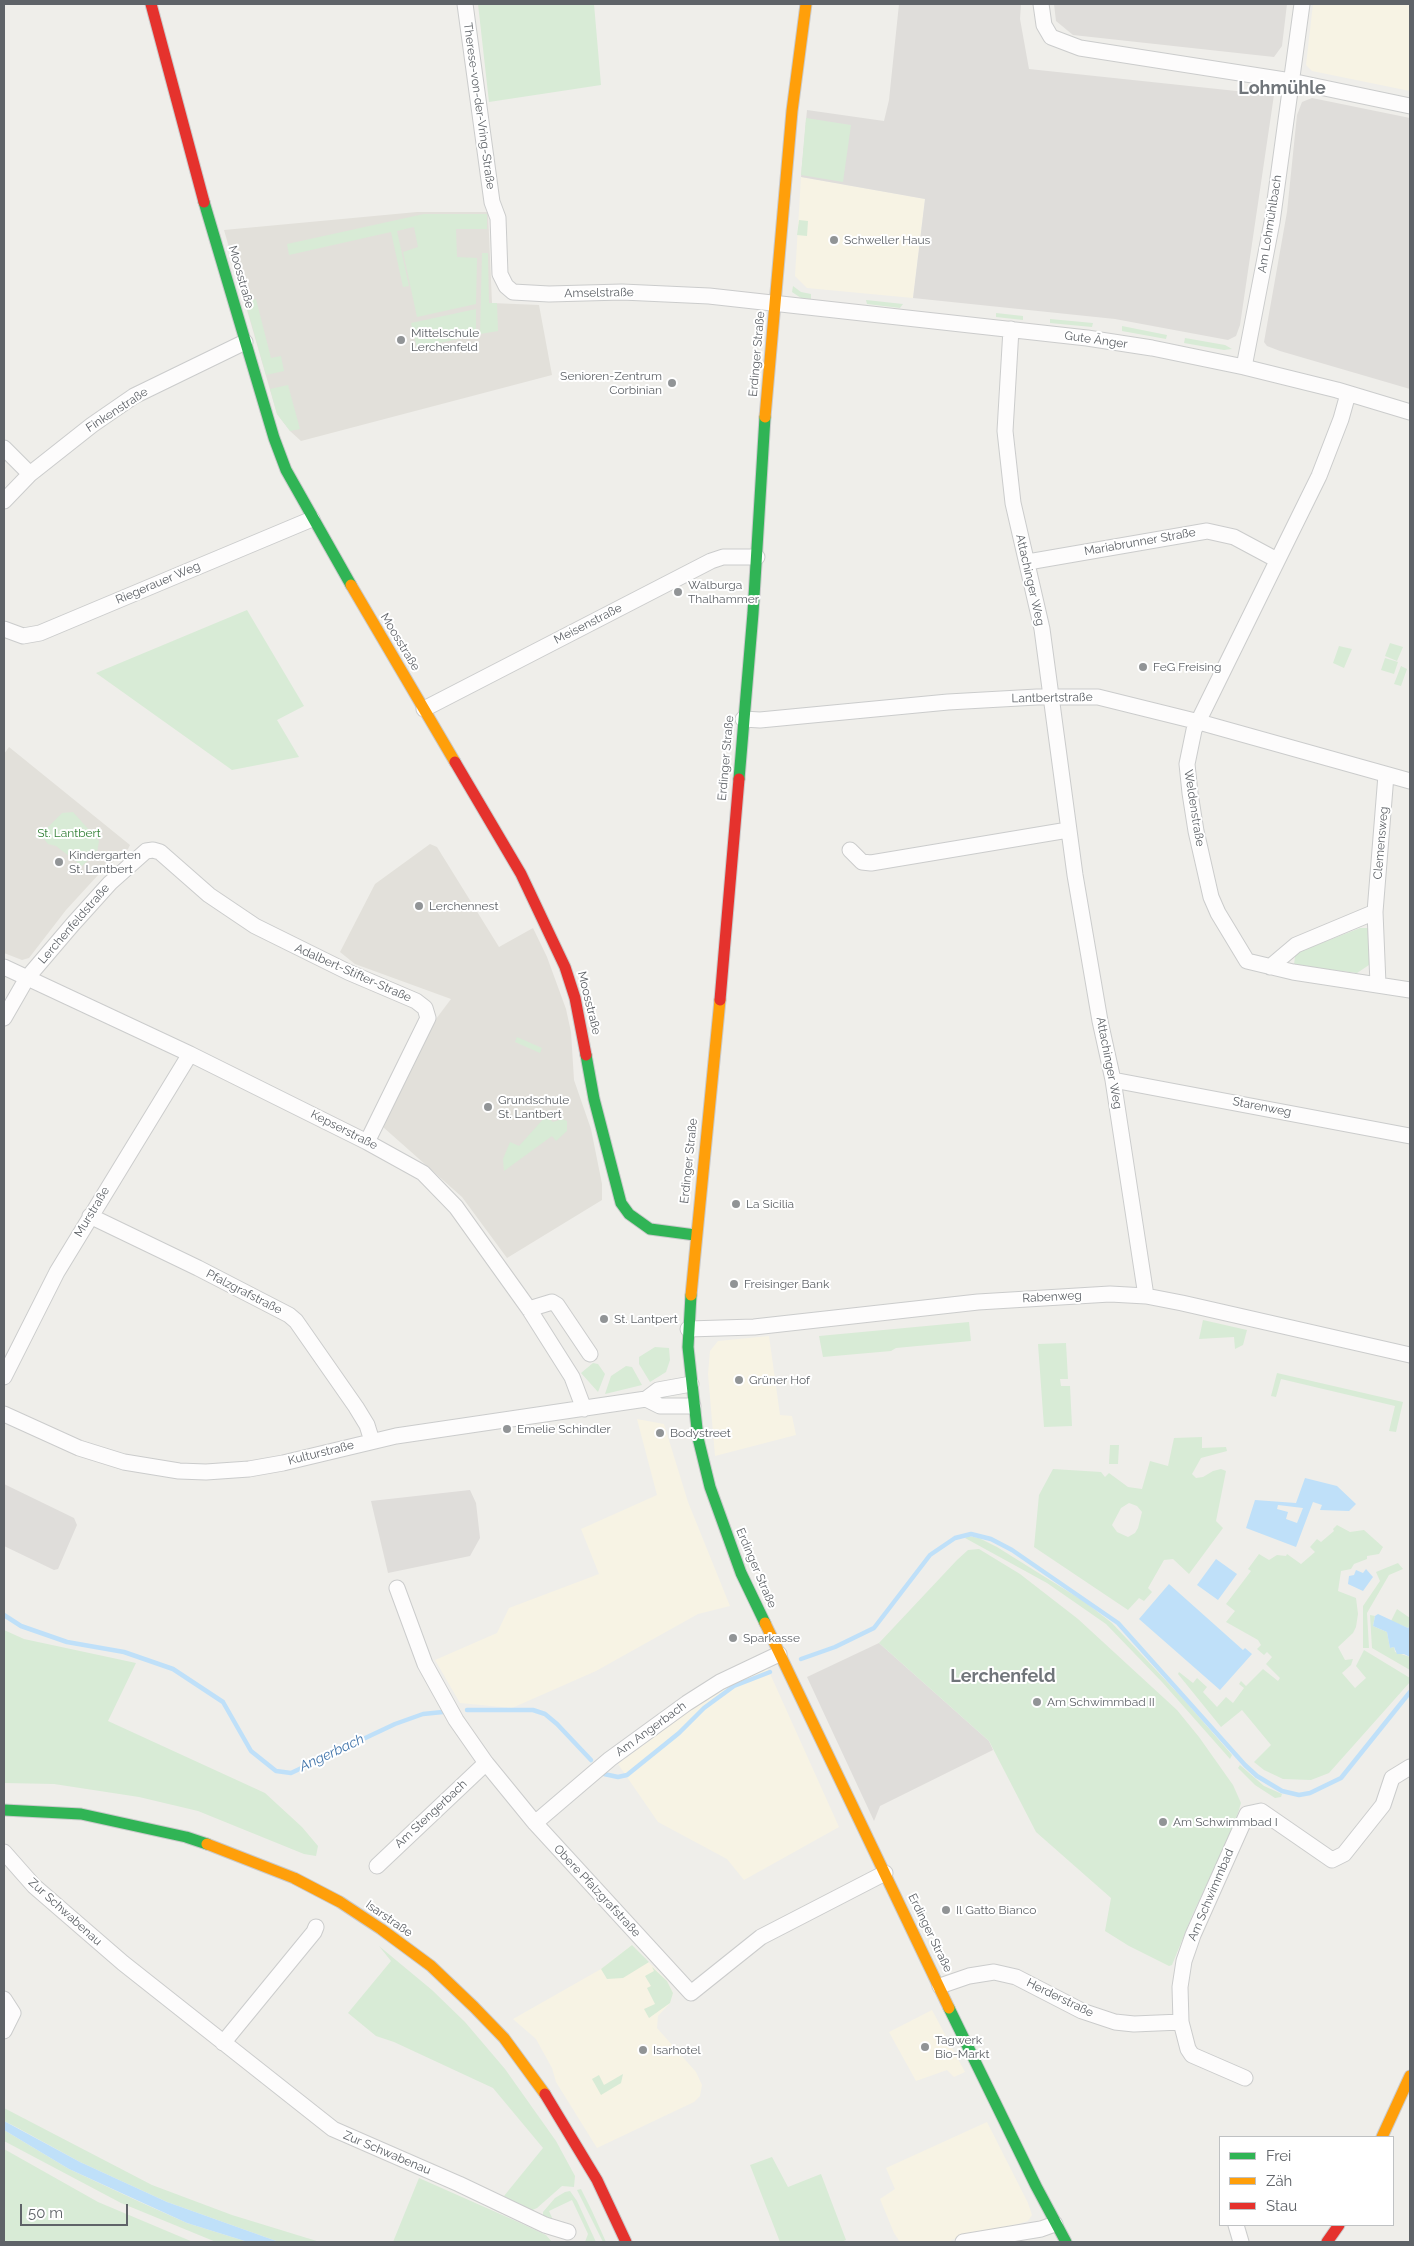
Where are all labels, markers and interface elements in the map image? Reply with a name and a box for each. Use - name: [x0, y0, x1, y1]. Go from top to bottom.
- street label: Therese-von-der-Vring-Straße: [460, 22, 498, 190]
- district label: Lohmühle: [1238, 78, 1326, 100]
- street label: Am Lohmühlbach: [1255, 174, 1285, 274]
- place label: Schweller Haus: [844, 233, 930, 247]
- marker: Schweller Haus: [828, 234, 840, 246]
- street label: Moosstraße: [225, 244, 257, 310]
- street label: Amselstraße: [564, 285, 634, 301]
- street label: Erdinger Straße: [746, 311, 768, 397]
- place label: Mittelschule Lerchenfeld: [411, 326, 479, 354]
- street label: Gute Änger: [1064, 328, 1128, 352]
- marker: Mittelschule Lerchenfeld: [395, 334, 407, 346]
- place label: Senioren-Zentrum Corbinian: [560, 369, 662, 397]
- marker: Senioren-Zentrum Corbinian: [666, 377, 678, 389]
- street label: Finkenstraße: [83, 385, 151, 435]
- street label: Mariabrunner Straße: [1083, 525, 1197, 559]
- street label: Attachinger Weg: [1012, 533, 1048, 627]
- street label: Riegerauer Weg: [114, 559, 202, 607]
- place label: Walburga Thalhammer: [688, 578, 759, 606]
- marker: Walburga Thalhammer: [672, 586, 684, 598]
- street label: Meisenstraße: [552, 601, 624, 647]
- street label: Moosstraße: [377, 611, 423, 673]
- place label: FeG Freising: [1153, 660, 1221, 674]
- marker: FeG Freising: [1137, 661, 1149, 673]
- street label: Lantbertstraße: [1011, 690, 1093, 706]
- street label: Erdinger Straße: [715, 715, 737, 801]
- street label: Weldenstraße: [1181, 768, 1207, 848]
- street label: Clemensweg: [1371, 806, 1391, 880]
- park label: St. Lantbert: [37, 826, 101, 840]
- place label: Kindergarten St. Lantbert: [69, 848, 141, 876]
- marker: Kindergarten St. Lantbert: [53, 856, 65, 868]
- street label: Lerchenfeldstraße: [35, 881, 113, 967]
- place label: Lerchennest: [429, 899, 498, 913]
- marker: Lerchennest: [413, 900, 425, 912]
- street label: Adalbert-Stifter-Straße: [292, 941, 414, 1005]
- street label: Moosstraße: [574, 970, 604, 1036]
- street label: Attachinger Weg: [1093, 1016, 1125, 1110]
- place label: Grundschule St. Lantbert: [498, 1093, 569, 1121]
- street label: Starenweg: [1231, 1094, 1293, 1120]
- marker: Grundschule St. Lantbert: [482, 1101, 494, 1113]
- street label: Kepserstraße: [308, 1107, 380, 1153]
- street label: Erdinger Straße: [677, 1118, 701, 1204]
- street label: Murstraße: [71, 1184, 113, 1240]
- place label: La Sicilia: [746, 1197, 794, 1211]
- marker: La Sicilia: [730, 1198, 742, 1210]
- street label: Pfalzgrafstraße: [204, 1267, 284, 1317]
- place label: Freisinger Bank: [744, 1277, 829, 1291]
- marker: Freisinger Bank: [728, 1278, 740, 1290]
- street label: Rabenweg: [1022, 1288, 1082, 1306]
- place label: St. Lantpert: [614, 1312, 678, 1326]
- marker: St. Lantpert: [598, 1313, 610, 1325]
- place label: Grüner Hof: [749, 1373, 810, 1387]
- marker: Grüner Hof: [733, 1374, 745, 1386]
- place label: Emelie Schindler: [517, 1422, 611, 1436]
- marker: Emelie Schindler: [501, 1423, 513, 1435]
- place label: Bodystreet: [670, 1426, 731, 1440]
- marker: Bodystreet: [654, 1427, 666, 1439]
- street label: Kulturstraße: [287, 1438, 355, 1468]
- street label: Erdinger Straße: [733, 1526, 779, 1610]
- place label: Sparkasse: [743, 1631, 800, 1645]
- marker: Sparkasse: [727, 1632, 739, 1644]
- district label: Lerchenfeld: [950, 1666, 1056, 1688]
- place label: Am Schwimmbad II: [1047, 1695, 1155, 1709]
- marker: Am Schwimmbad II: [1031, 1696, 1043, 1708]
- street label: Am Angerbach: [613, 1699, 689, 1759]
- water label: Angerbach: [297, 1731, 367, 1775]
- street label: Am Stengerbach: [392, 1777, 470, 1851]
- place label: Am Schwimmbad I: [1173, 1815, 1278, 1829]
- marker: Am Schwimmbad I: [1157, 1816, 1169, 1828]
- street label: Obere Pfalzgrafstraße: [551, 1842, 643, 1940]
- street label: Am Schwimmbad: [1185, 1847, 1237, 1943]
- street label: Zur Schwabenau: [25, 1875, 105, 1949]
- street label: Erdinger Straße: [905, 1891, 955, 1975]
- street label: Isarstraße: [363, 1898, 415, 1940]
- place label: Il Gatto Bianco: [956, 1903, 1036, 1917]
- marker: Il Gatto Bianco: [940, 1904, 952, 1916]
- street label: Herderstraße: [1024, 1976, 1096, 2020]
- place label: Tagwerk Bio-Markt: [935, 2033, 989, 2061]
- marker: Tagwerk Bio-Markt: [919, 2041, 931, 2053]
- place label: Isarhotel: [653, 2043, 701, 2057]
- marker: Isarhotel: [637, 2044, 649, 2056]
- street label: Zur Schwabenau: [341, 2128, 433, 2178]
- legend: [1219, 2136, 1394, 2226]
- text: Frei: [1266, 2147, 1291, 2165]
- text: Zäh: [1266, 2172, 1292, 2190]
- scale bar: [22, 2194, 130, 2226]
- text: Stau: [1266, 2197, 1297, 2215]
- text: 50 m: [28, 2204, 63, 2222]

